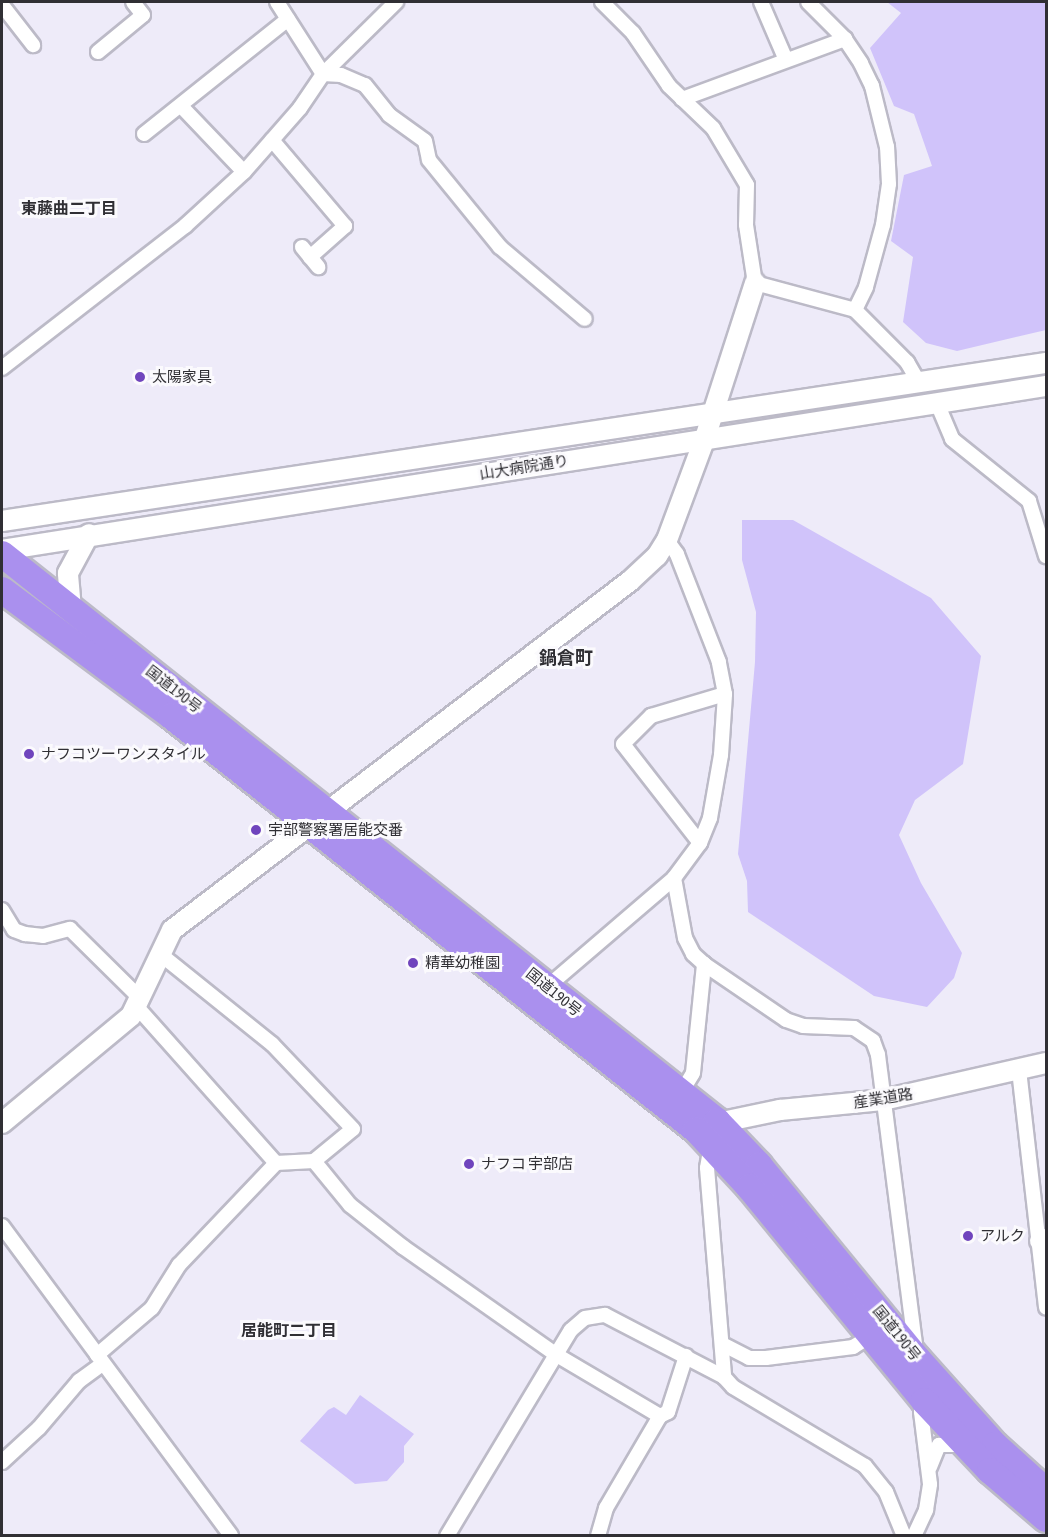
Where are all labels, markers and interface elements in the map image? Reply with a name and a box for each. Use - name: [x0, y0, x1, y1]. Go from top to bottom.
- district label: 東藤曲二丁目: [21, 198, 117, 218]
- place label: 太陽家具: [152, 368, 212, 386]
- marker: 太陽家具: [133, 370, 147, 384]
- street label: 山大病院通り: [478, 451, 570, 483]
- district label: 鍋倉町: [539, 647, 593, 669]
- street label: 国道190号: [142, 662, 206, 716]
- place label: ナフコツーワンスタイル: [41, 745, 206, 763]
- marker: ナフコツーワンスタイル: [22, 747, 36, 761]
- place label: 宇部警察署居能交番: [268, 821, 403, 839]
- marker: 宇部警察署居能交番: [249, 823, 263, 837]
- place label: 精華幼稚園: [425, 954, 500, 972]
- marker: 精華幼稚園: [406, 956, 420, 970]
- street label: 国道190号: [523, 964, 585, 1020]
- street label: 産業道路: [852, 1084, 914, 1112]
- place label: ナフコ 宇部店: [481, 1155, 573, 1173]
- marker: ナフコ 宇部店: [462, 1157, 476, 1171]
- place label: アルク: [980, 1227, 1025, 1245]
- marker: アルク: [961, 1229, 975, 1243]
- street label: 国道190号: [869, 1302, 925, 1364]
- district label: 居能町二丁目: [241, 1320, 337, 1340]

